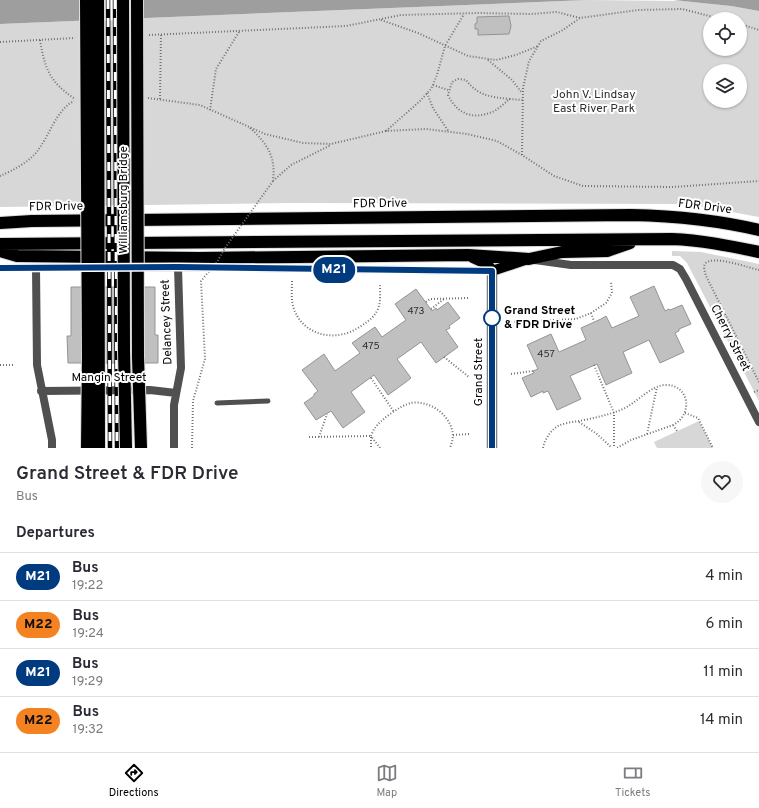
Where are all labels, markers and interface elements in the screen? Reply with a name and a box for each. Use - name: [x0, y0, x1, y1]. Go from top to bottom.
- map controls: [703, 12, 747, 108]
- button: locate: [703, 12, 747, 56]
- button: layers: [703, 64, 747, 108]
- park label: John V. Lindsay East River Park: [552, 87, 636, 117]
- street label: Williamsburg Bridge: [116, 146, 132, 254]
- street label: FDR Drive: [353, 196, 407, 212]
- street label: FDR Drive: [677, 196, 733, 218]
- street label: FDR Drive: [29, 199, 83, 215]
- line badge: M21: [311, 257, 357, 283]
- text: M21: [321, 261, 347, 278]
- street label: Delancey Street: [158, 279, 176, 365]
- street label: Cherry Street: [706, 302, 754, 374]
- place label: Grand Street & FDR Drive: [504, 303, 576, 333]
- house number: 473: [407, 305, 425, 318]
- marker: Grand Street & FDR Drive: [483, 309, 501, 327]
- street label: Grand Street: [471, 338, 487, 406]
- house number: 475: [362, 340, 380, 353]
- house number: 457: [537, 348, 555, 361]
- street label: Mangin Street: [71, 370, 147, 386]
- button: heart: [701, 461, 743, 503]
- text: Grand Street & FDR Drive: [16, 462, 239, 486]
- text: Bus: [16, 489, 38, 505]
- text: Departures: [16, 524, 95, 543]
- text: Bus: [72, 559, 99, 578]
- text: 4 min: [705, 567, 743, 586]
- text: M21: [25, 568, 51, 585]
- text: 19:22: [72, 578, 103, 594]
- text: Bus: [72, 607, 99, 626]
- text: 6 min: [706, 615, 743, 634]
- text: M22: [24, 616, 52, 633]
- text: 19:24: [72, 626, 104, 642]
- text: Bus: [72, 655, 99, 674]
- text: 11 min: [703, 663, 743, 682]
- text: M21: [25, 664, 51, 681]
- text: 19:29: [72, 674, 103, 690]
- text: Bus: [72, 703, 99, 722]
- text: 14 min: [700, 711, 743, 730]
- text: M22: [24, 712, 52, 729]
- text: 19:32: [72, 722, 104, 738]
- tab: Directions: [109, 762, 159, 800]
- tab: Map: [376, 762, 398, 800]
- tab: Tickets: [615, 762, 650, 800]

